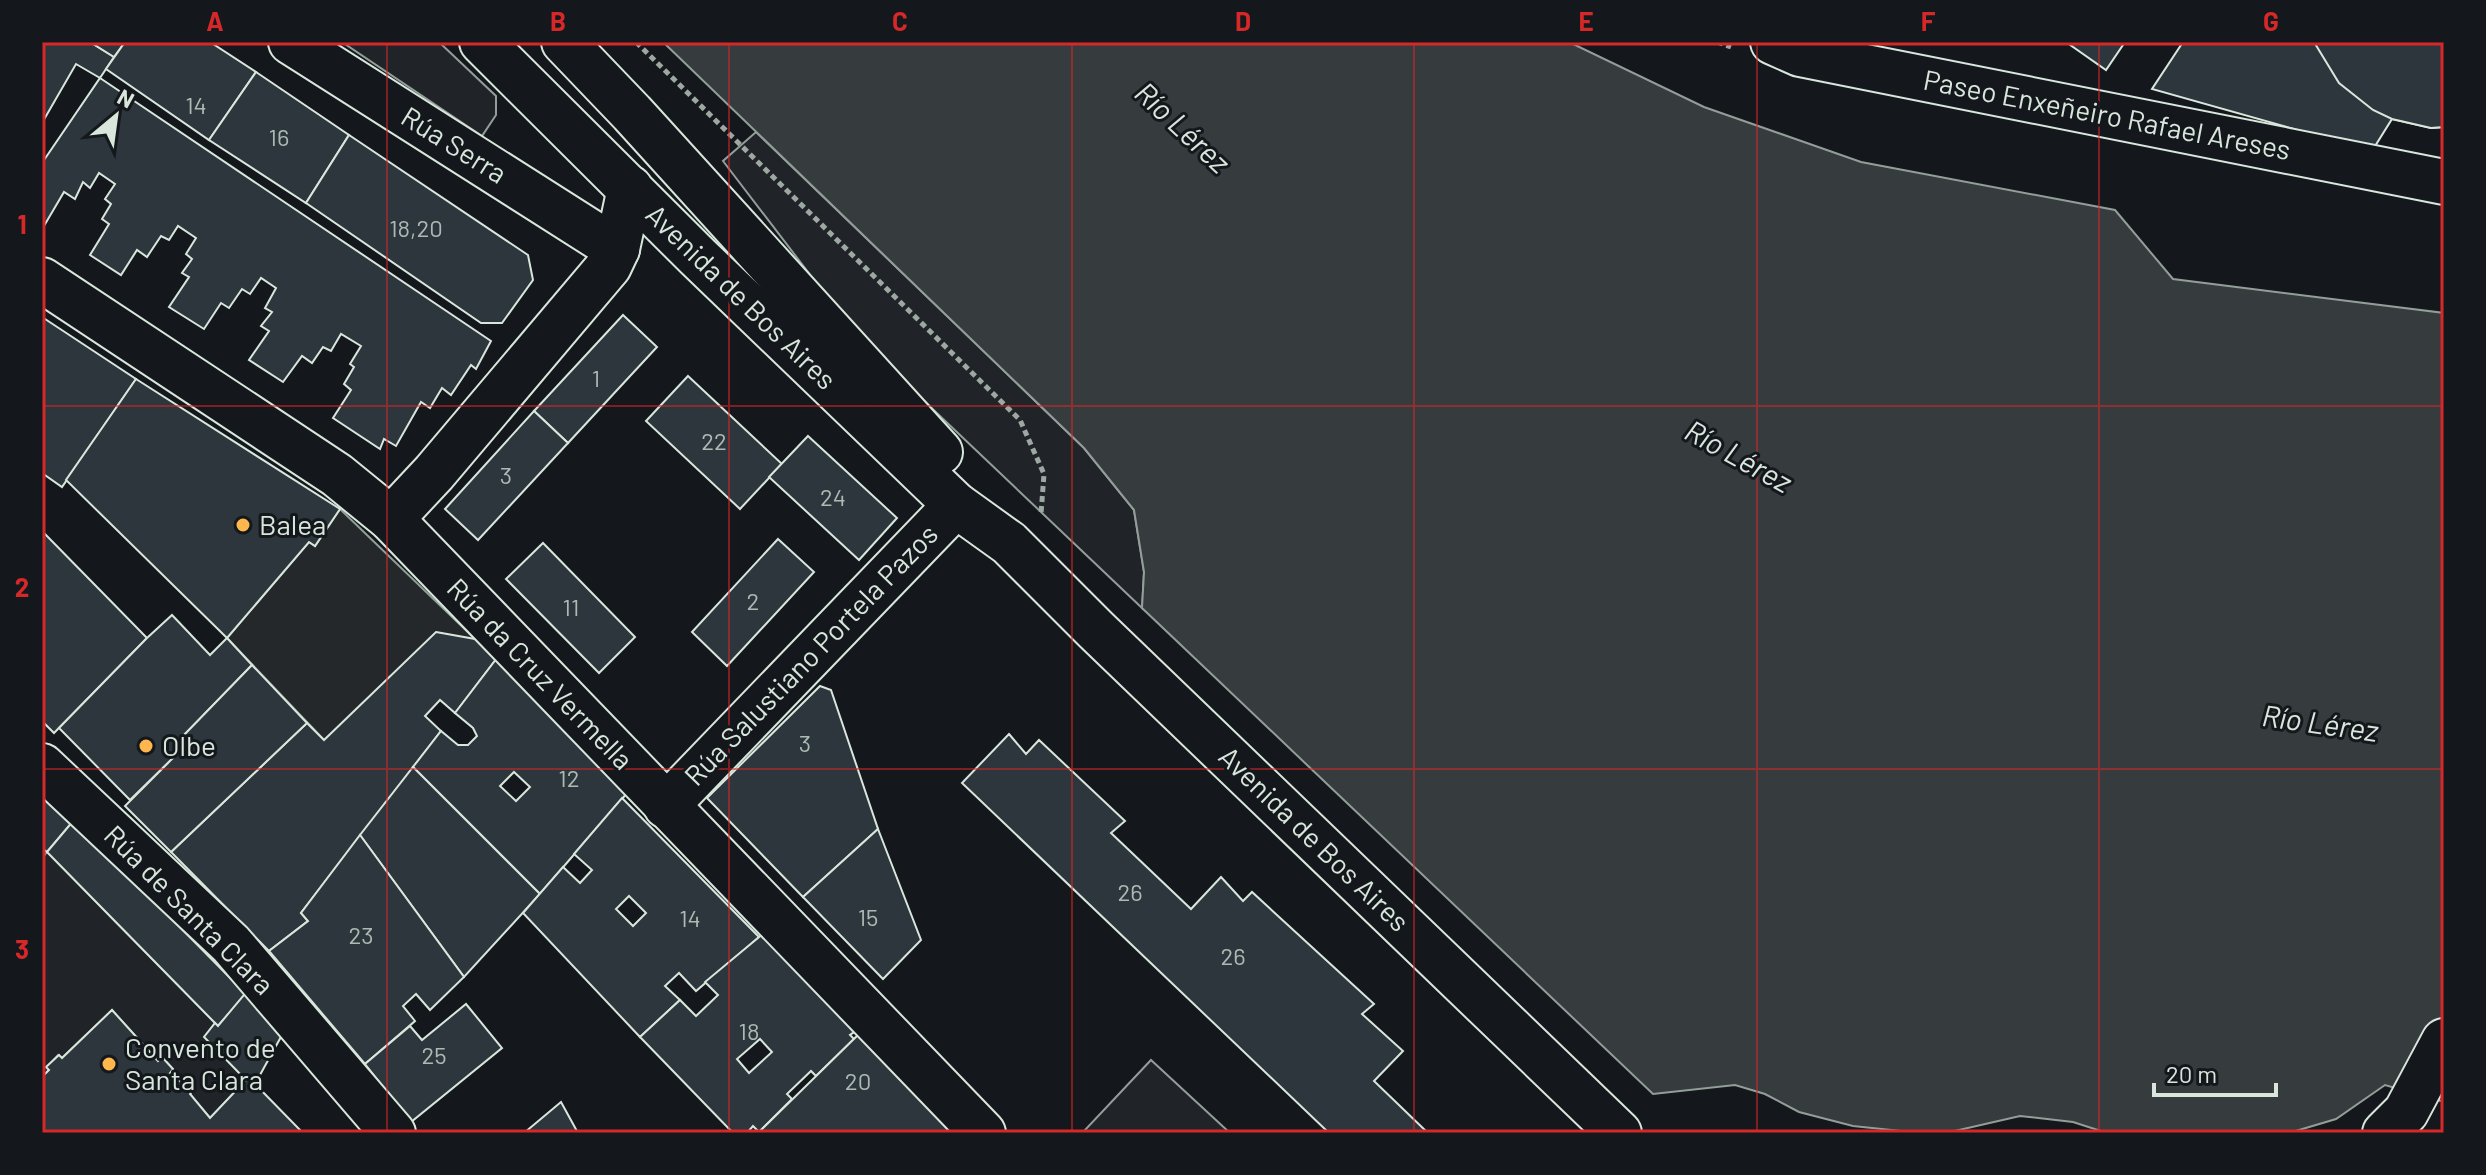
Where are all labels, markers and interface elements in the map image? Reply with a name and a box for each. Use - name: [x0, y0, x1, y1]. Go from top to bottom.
- text: A: [206, 5, 224, 36]
- text: B: [550, 5, 566, 36]
- text: C: [892, 5, 908, 36]
- text: D: [1235, 5, 1251, 36]
- text: E: [1578, 5, 1594, 36]
- text: F: [1921, 5, 1936, 36]
- text: G: [2263, 5, 2279, 36]
- street label: Paseo Enxeñeiro Rafael Areses: [1921, 62, 2294, 166]
- water label: Río Lérez: [1128, 74, 1239, 180]
- north arrow: [76, 76, 156, 156]
- text: N: [113, 83, 139, 113]
- house number: 14: [185, 90, 207, 119]
- street label: Rúa Serra: [395, 98, 514, 190]
- house number: 16: [269, 122, 289, 151]
- street label: Avenida de Bos Aires: [639, 197, 844, 396]
- text: 1: [17, 208, 27, 239]
- house number: 18,20: [389, 213, 443, 242]
- house number: 1: [592, 363, 600, 392]
- water label: Río Lérez: [1679, 411, 1800, 500]
- house number: 22: [701, 426, 727, 455]
- house number: 3: [500, 460, 512, 489]
- house number: 24: [820, 482, 846, 511]
- place label: Balea: [259, 507, 326, 541]
- marker: Balea: [234, 516, 252, 534]
- street label: Rúa Salustiano Portela Pazos: [676, 517, 944, 792]
- text: 2: [15, 571, 29, 602]
- street label: Rúa da Cruz Vermella: [441, 571, 641, 776]
- house number: 2: [747, 586, 759, 615]
- house number: 11: [563, 592, 579, 621]
- water label: Río Lérez: [2260, 696, 2382, 748]
- place label: Olbe: [162, 728, 216, 762]
- house number: 3: [799, 728, 811, 757]
- marker: Olbe: [137, 737, 155, 755]
- street label: Avenida de Bos Aires: [1212, 739, 1417, 938]
- house number: 12: [558, 763, 580, 792]
- street label: Rúa de Santa Clara: [98, 817, 282, 1001]
- house number: 26: [1117, 877, 1143, 906]
- house number: 15: [858, 902, 878, 931]
- house number: 14: [679, 903, 701, 932]
- house number: 23: [348, 920, 374, 949]
- text: 3: [15, 933, 29, 964]
- house number: 26: [1220, 941, 1246, 970]
- house number: 18: [739, 1016, 759, 1045]
- place label: Convento de Santa Clara: [125, 1030, 276, 1096]
- house number: 25: [421, 1040, 447, 1069]
- scale bar: [2154, 1047, 2276, 1097]
- marker: Convento de Santa Clara: [100, 1055, 118, 1073]
- text: 20 m: [2166, 1059, 2217, 1088]
- house number: 20: [845, 1066, 871, 1095]

